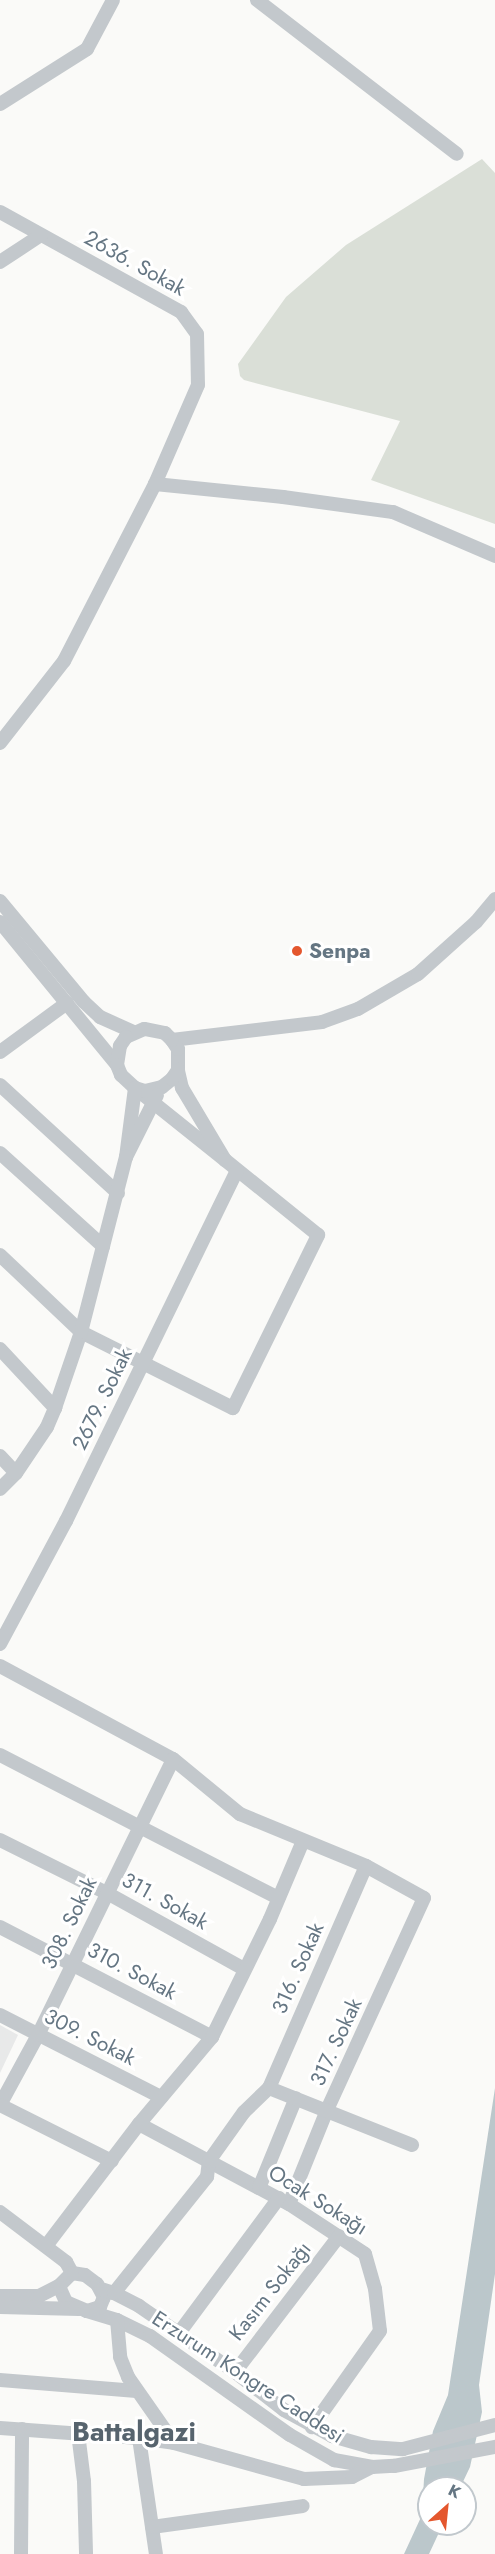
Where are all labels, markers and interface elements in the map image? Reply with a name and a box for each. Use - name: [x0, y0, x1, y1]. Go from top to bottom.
- street label: 2636. Sokak: [80, 225, 190, 301]
- place label: Senpa: [309, 938, 371, 964]
- marker: Senpa: [290, 944, 304, 958]
- street label: 2679. Sokak: [67, 1344, 137, 1454]
- street label: 311. Sokak: [118, 1867, 212, 1935]
- street label: 308. Sokak: [36, 1873, 102, 1973]
- street label: 316. Sokak: [267, 1918, 329, 2018]
- street label: 310. Sokak: [83, 1937, 181, 2005]
- street label: 317. Sokak: [305, 1994, 367, 2090]
- street label: 309. Sokak: [40, 2003, 140, 2071]
- street label: Ocak Sokağı: [264, 2160, 372, 2240]
- street label: Kasım Sokağı: [224, 2237, 316, 2345]
- street label: Erzurum Kongre Caddesi: [147, 2306, 349, 2448]
- district label: Battalgazi: [72, 2416, 196, 2448]
- north arrow: [417, 2476, 477, 2536]
- text: K: [444, 2479, 465, 2504]

